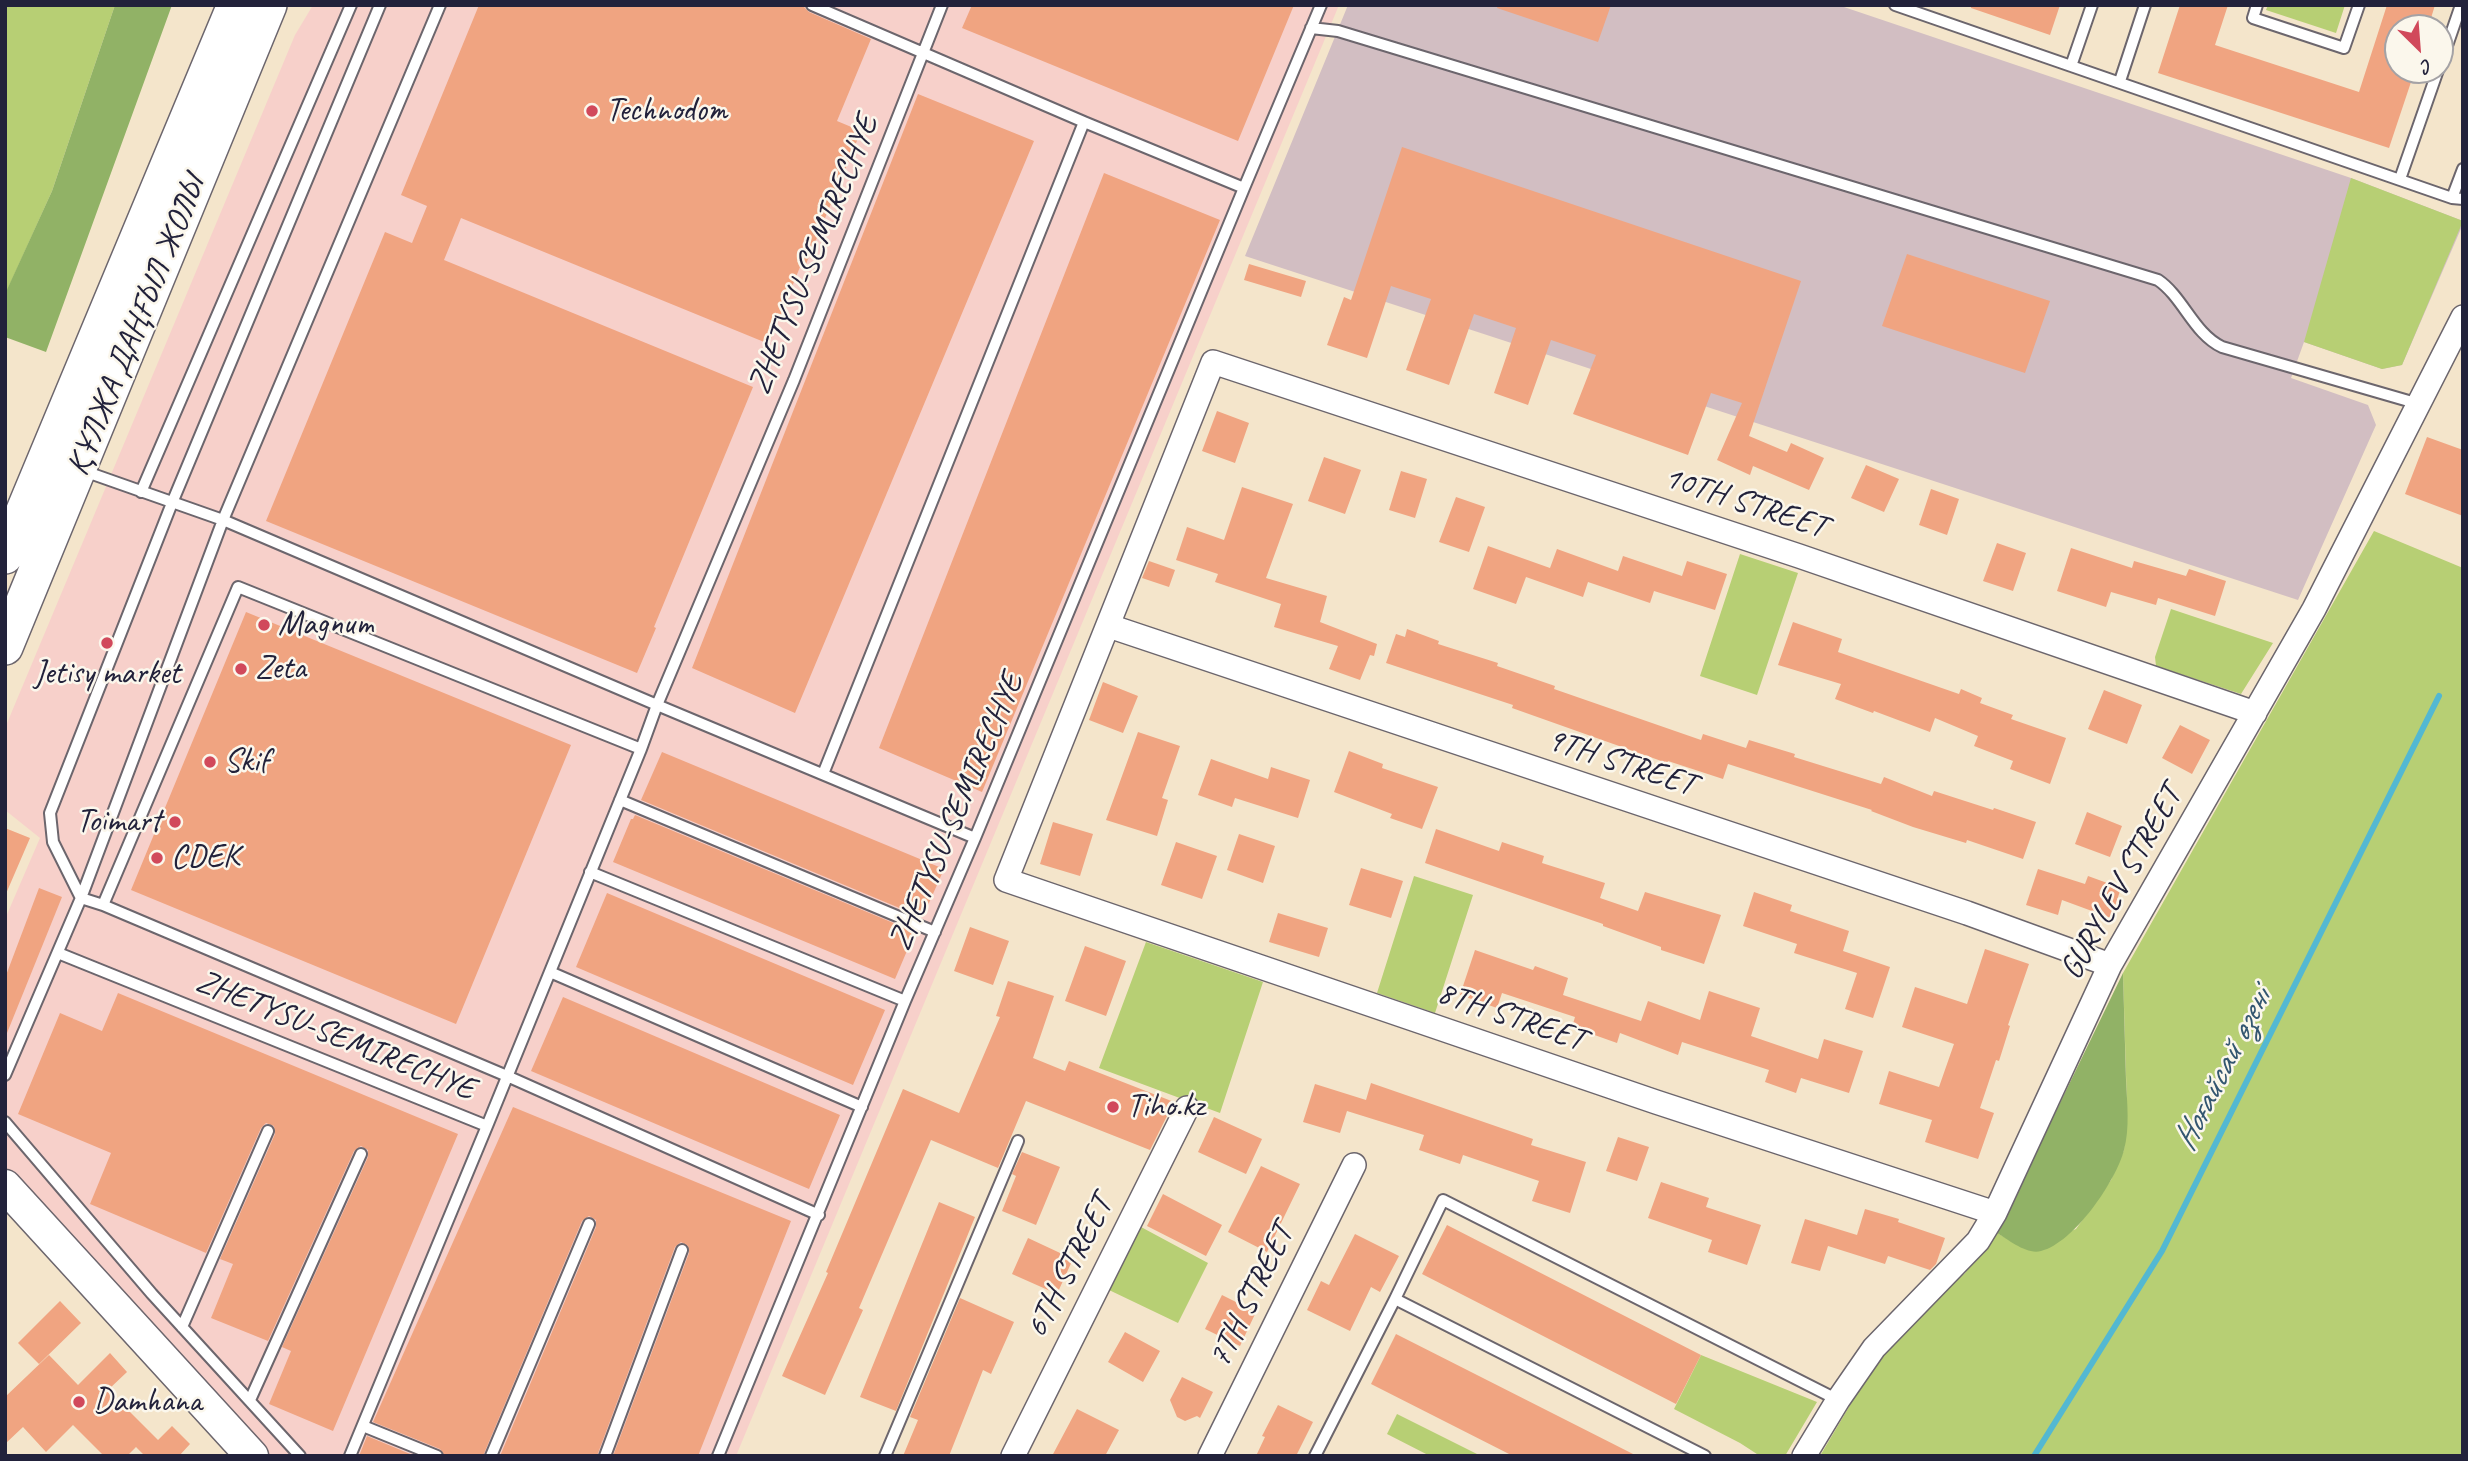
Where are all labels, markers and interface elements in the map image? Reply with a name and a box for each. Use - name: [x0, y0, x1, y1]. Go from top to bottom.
- north arrow: [2384, 14, 2454, 84]
- text: С: [2418, 53, 2436, 79]
- place label: Technodom: [606, 91, 727, 131]
- marker: Technodom: [584, 103, 600, 119]
- street label: ZHETYSU-SEMIRECHYE: [740, 110, 888, 400]
- street label: ҚҰЛЖА ДАҢҒЫЛ ЖОЛЫ: [59, 171, 215, 481]
- street label: 10TH STREET: [1659, 458, 1831, 548]
- place label: Magnum: [278, 605, 373, 645]
- marker: Magnum: [256, 617, 272, 633]
- marker: Jetisy market: [99, 635, 115, 651]
- place label: Zeta: [255, 649, 306, 689]
- place label: Jetisy market: [34, 654, 180, 694]
- marker: Zeta: [233, 661, 249, 677]
- street label: ZHETYSU-SEMIRECHYE: [881, 668, 1033, 956]
- street label: 9TH STREET: [1542, 720, 1700, 806]
- place label: Skif: [224, 742, 269, 782]
- marker: Skif: [202, 754, 218, 770]
- street label: GURYLEV STREET: [2052, 779, 2192, 987]
- place label: Toimart: [76, 802, 161, 842]
- marker: Toimart: [167, 814, 183, 830]
- place label: CDEK: [171, 838, 239, 878]
- marker: CDEK: [149, 850, 165, 866]
- street label: ZHETYSU-SEMIRECHYE: [190, 962, 480, 1110]
- street label: 8TH STREET: [1432, 973, 1590, 1061]
- water label: Ноғайсай өзені: [2164, 982, 2282, 1158]
- place label: Tiho.kz: [1127, 1087, 1204, 1127]
- marker: Tiho.kz: [1105, 1099, 1121, 1115]
- street label: 6TH STREET: [1017, 1189, 1123, 1345]
- street label: 7TH STREET: [1200, 1218, 1304, 1374]
- place label: Damhana: [93, 1382, 202, 1422]
- marker: Damhana: [71, 1394, 87, 1410]

